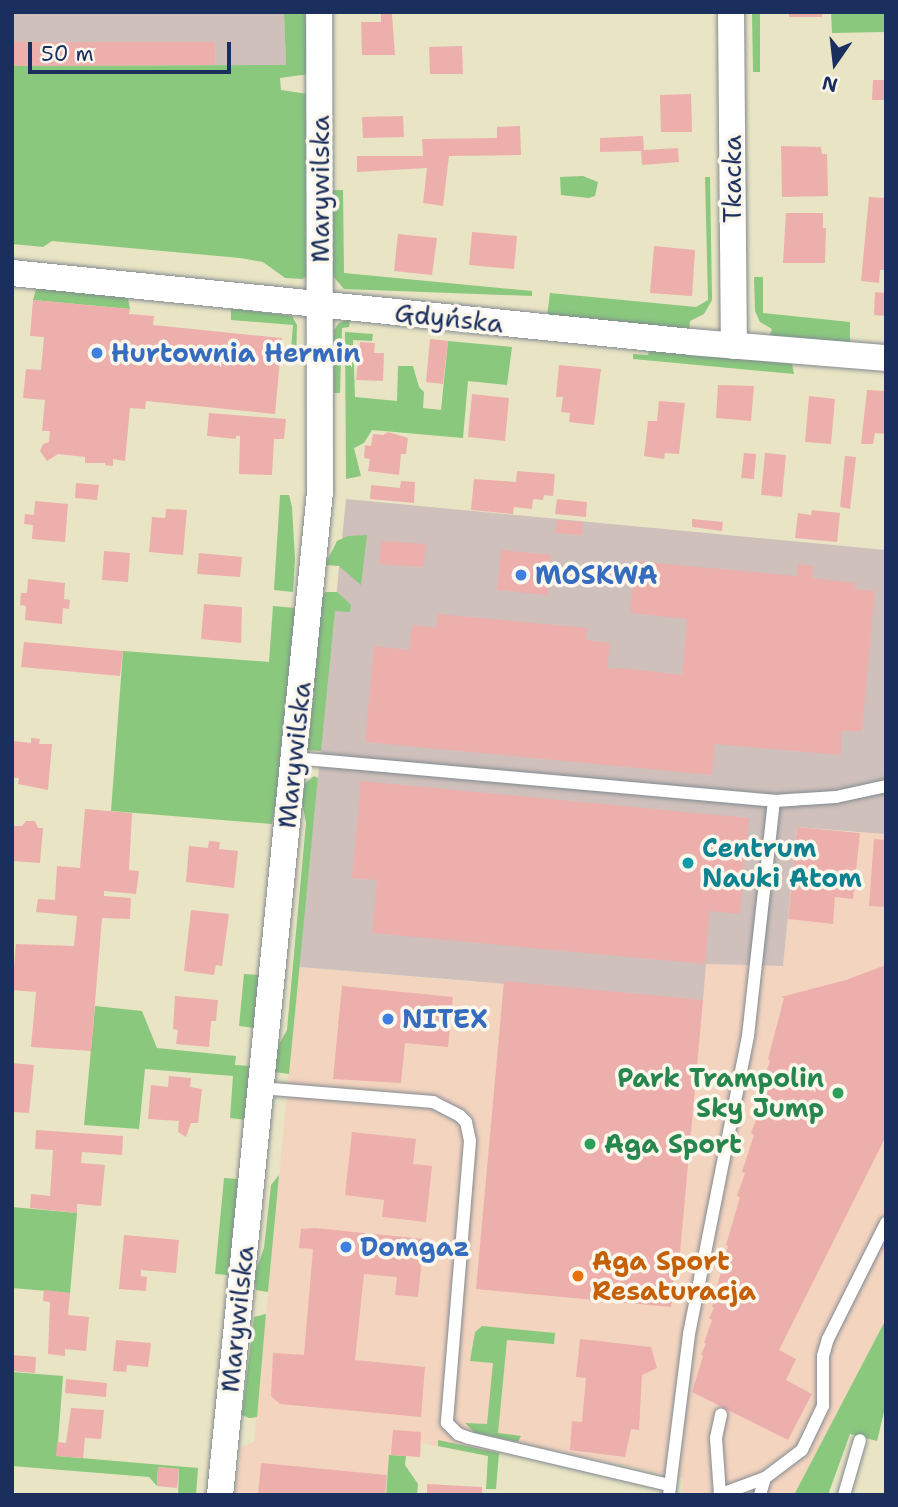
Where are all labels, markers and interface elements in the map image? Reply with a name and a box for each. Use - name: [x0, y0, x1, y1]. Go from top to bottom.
- scale bar: [32, 28, 234, 72]
- north arrow: [800, 28, 870, 98]
- text: 50 m: [41, 40, 94, 68]
- text: N: [819, 70, 840, 98]
- street label: Marywilska: [304, 115, 336, 263]
- street label: Tkacka: [716, 135, 748, 223]
- street label: Gdyńska: [393, 297, 505, 339]
- place label: Hurtownia Hermin: [111, 337, 360, 369]
- marker: Hurtownia Hermin: [89, 345, 105, 361]
- place label: MOSKWA: [535, 559, 658, 591]
- marker: MOSKWA: [513, 567, 529, 583]
- street label: Marywilska: [271, 680, 317, 830]
- place label: Centrum Nauki Atom: [702, 832, 862, 894]
- marker: Centrum Nauki Atom: [680, 855, 696, 871]
- place label: NITEX: [402, 1003, 488, 1035]
- marker: NITEX: [380, 1011, 396, 1027]
- place label: Park Trampolin Sky Jump: [617, 1062, 824, 1124]
- marker: Park Trampolin Sky Jump: [830, 1085, 846, 1101]
- place label: Aga Sport: [604, 1128, 742, 1160]
- marker: Aga Sport: [582, 1136, 598, 1152]
- place label: Domgaz: [360, 1231, 470, 1263]
- marker: Domgaz: [338, 1239, 354, 1255]
- street label: Marywilska: [214, 1244, 260, 1394]
- place label: Aga Sport Resaturacja: [592, 1245, 756, 1306]
- marker: Aga Sport Resaturacja: [570, 1268, 586, 1284]

